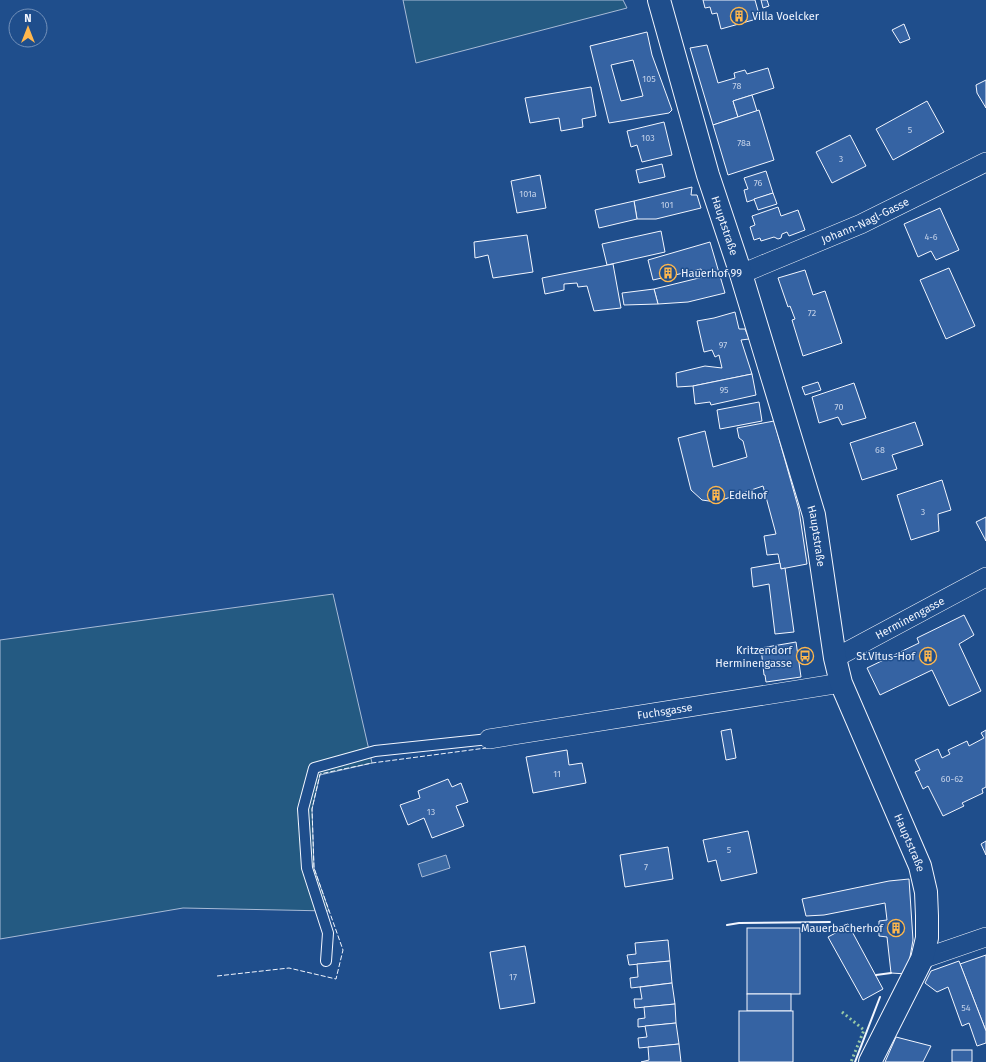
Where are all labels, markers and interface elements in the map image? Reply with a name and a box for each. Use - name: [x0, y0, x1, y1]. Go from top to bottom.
- building icon: Villa Voelcker: [729, 6, 749, 26]
- north arrow: [8, 8, 48, 48]
- place label: Villa Voelcker: [752, 10, 820, 23]
- text: N: [24, 12, 32, 25]
- house number: 105: [642, 74, 656, 84]
- house number: 78: [733, 81, 741, 91]
- house number: 5: [908, 125, 913, 135]
- house number: 103: [641, 133, 655, 143]
- house number: 78a: [737, 138, 751, 148]
- house number: 3: [839, 154, 843, 164]
- house number: 76: [754, 178, 762, 188]
- house number: 101a: [519, 189, 537, 199]
- street label: Hauptstraße: [708, 194, 740, 257]
- street label: Johann-Nagl-Gasse: [819, 195, 911, 247]
- house number: 101: [661, 200, 673, 210]
- house number: 4-6: [924, 232, 938, 242]
- building icon: Hauerhof 99: [658, 263, 678, 283]
- place label: Hauerhof 99: [681, 267, 742, 280]
- house number: 72: [808, 308, 816, 318]
- house number: 97: [719, 340, 727, 350]
- house number: 95: [719, 385, 729, 395]
- house number: 70: [835, 402, 843, 412]
- house number: 68: [875, 445, 885, 455]
- building icon: Edelhof: [706, 485, 726, 505]
- place label: Edelhof: [729, 489, 768, 502]
- street label: Hauptstraße: [804, 504, 828, 568]
- house number: 3: [921, 507, 925, 517]
- street label: Herminengasse: [873, 594, 947, 642]
- place label: Kritzendorf Herminengasse: [715, 644, 793, 670]
- bus stop icon: Kritzendorf Herminengasse: [795, 646, 815, 666]
- building icon: St.Vitus-Hof: [918, 646, 938, 666]
- place label: St.Vitus-Hof: [856, 650, 916, 663]
- street label: Fuchsgasse: [636, 701, 693, 722]
- house number: 11: [553, 769, 561, 779]
- house number: 60-62: [941, 774, 963, 784]
- house number: 13: [427, 807, 435, 817]
- street label: Hauptstraße: [891, 812, 927, 873]
- house number: 5: [727, 845, 732, 855]
- house number: 7: [644, 862, 648, 872]
- building icon: Mauerbacherhof: [886, 918, 906, 938]
- place label: Mauerbacherhof: [801, 922, 884, 935]
- house number: 17: [509, 972, 517, 982]
- house number: 54: [961, 1003, 971, 1013]

